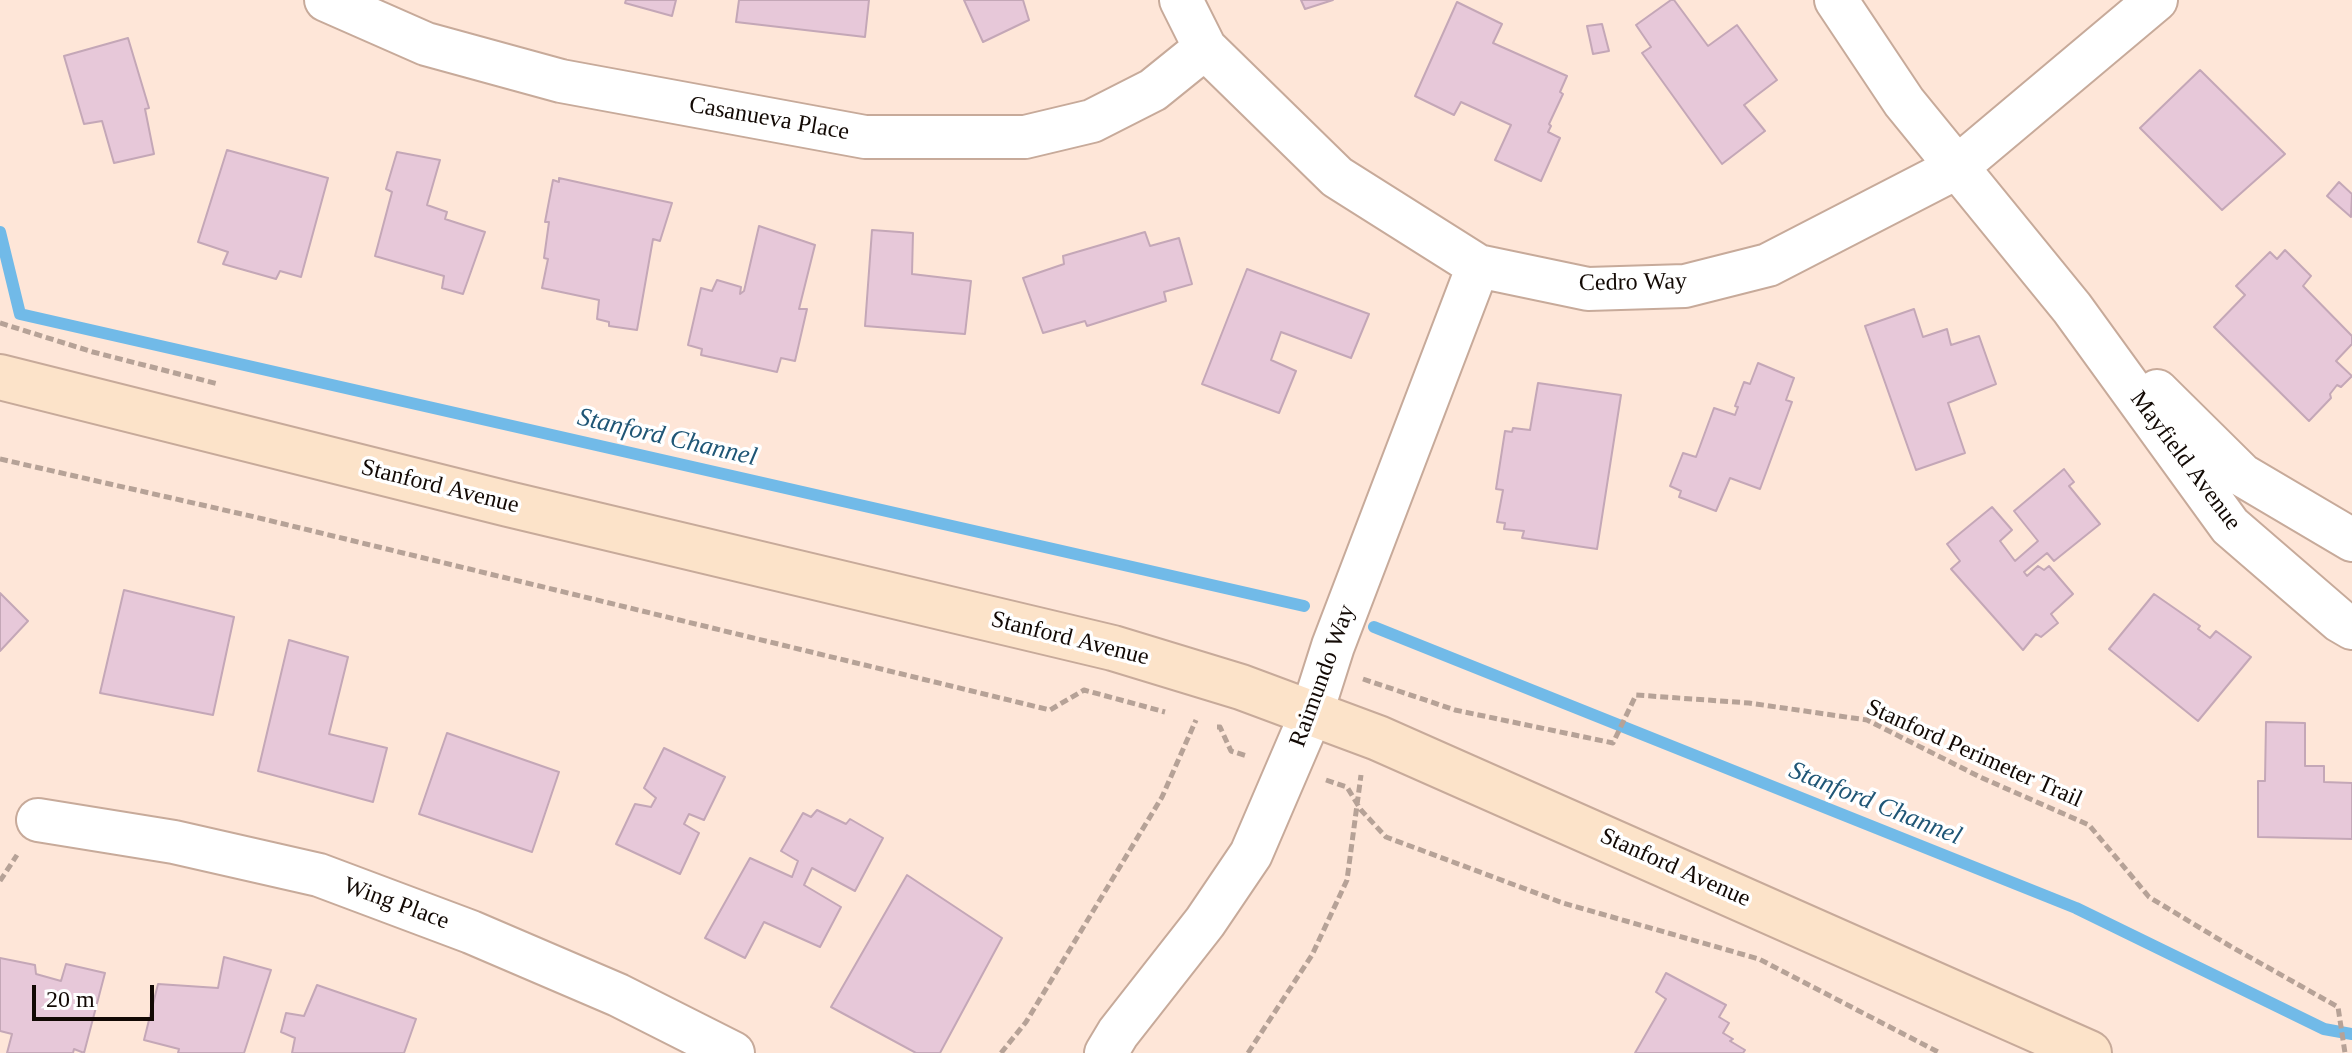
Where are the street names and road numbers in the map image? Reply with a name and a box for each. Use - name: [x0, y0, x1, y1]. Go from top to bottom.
- street label: Casanueva Place: [687, 91, 851, 147]
- street label: Cedro Way: [1579, 268, 1687, 298]
- street label: Mayfield Avenue: [2123, 386, 2247, 536]
- street label: Stanford Avenue: [358, 453, 522, 521]
- street label: Raimundo Way: [1284, 601, 1362, 751]
- street label: Stanford Avenue: [988, 605, 1152, 673]
- street label: Stanford Perimeter Trail: [1861, 693, 2087, 815]
- street label: Stanford Avenue: [1595, 822, 1755, 914]
- street label: Wing Place: [339, 872, 453, 936]

